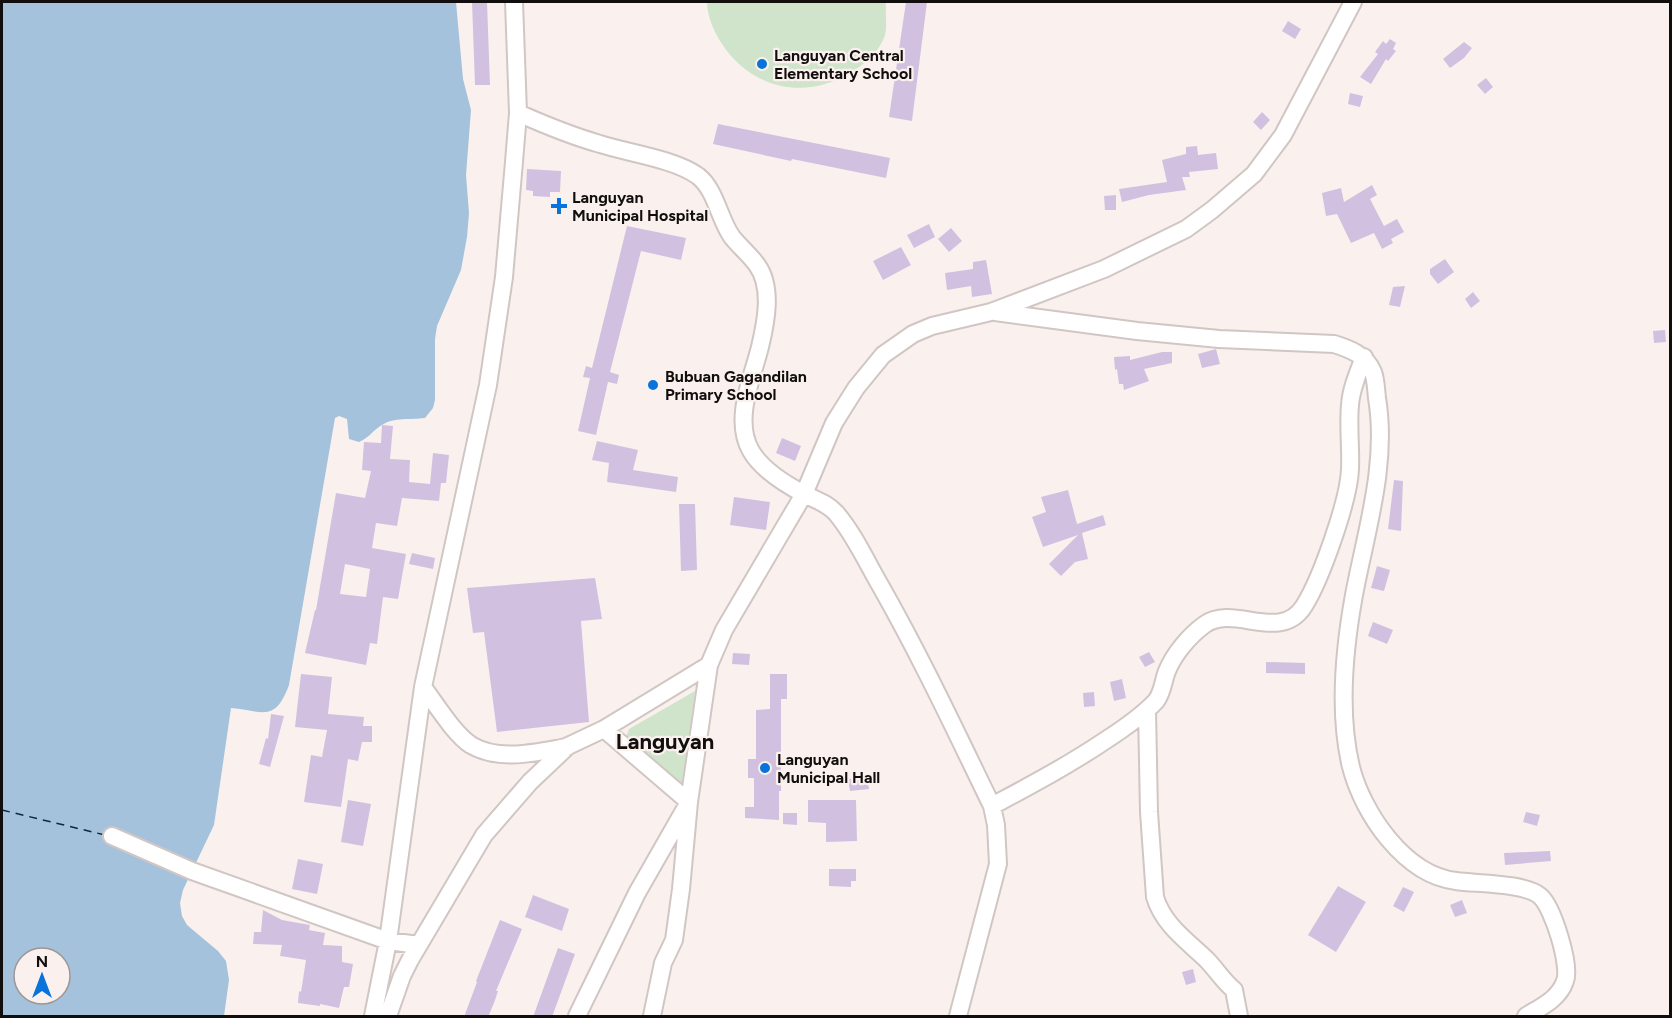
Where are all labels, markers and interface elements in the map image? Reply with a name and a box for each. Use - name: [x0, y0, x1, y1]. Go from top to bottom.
- place label: Languyan Central Elementary School: [774, 46, 912, 83]
- marker: Languyan Central Elementary School: [755, 57, 769, 71]
- place label: Languyan Municipal Hospital: [572, 188, 708, 225]
- marker: Languyan Municipal Hospital: [550, 197, 568, 215]
- place label: Bubuan Gagandilan Primary School: [665, 367, 807, 404]
- marker: Bubuan Gagandilan Primary School: [646, 378, 660, 392]
- district label: Languyan: [616, 728, 714, 755]
- place label: Languyan Municipal Hall: [777, 750, 880, 787]
- marker: Languyan Municipal Hall: [758, 761, 772, 775]
- north arrow: [12, 946, 72, 1006]
- text: N: [36, 952, 48, 971]

